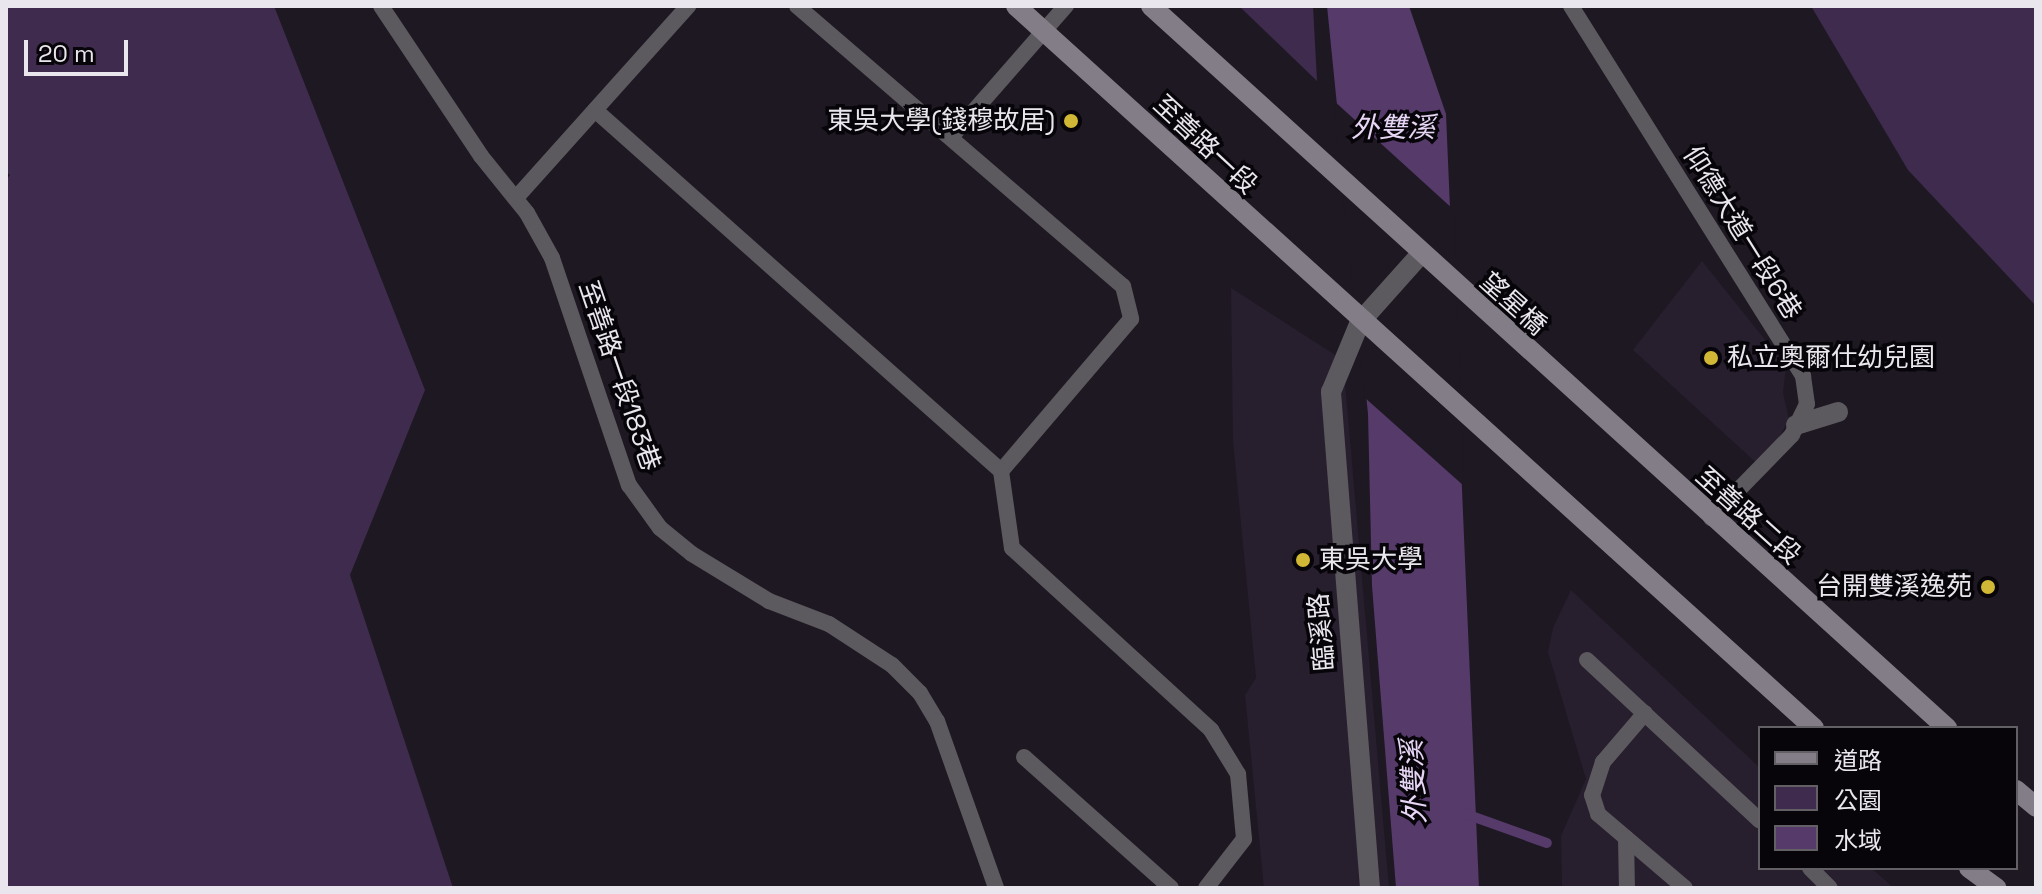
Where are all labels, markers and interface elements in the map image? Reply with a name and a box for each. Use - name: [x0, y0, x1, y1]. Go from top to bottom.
- scale bar: [28, 24, 132, 74]
- text: 20 m: [38, 38, 95, 69]
- street label: 至善路一段: [1147, 89, 1263, 201]
- place label: 東吳大學(錢穆故居): [827, 105, 1055, 137]
- water label: 外雙溪: [1351, 110, 1435, 144]
- marker: 東吳大學(錢穆故居): [1062, 112, 1080, 130]
- street label: 仰德大道一段6巷: [1676, 141, 1808, 325]
- street label: 望星橋: [1474, 266, 1552, 342]
- street label: 至善路一段183巷: [572, 277, 666, 475]
- place label: 私立奧爾仕幼兒園: [1727, 342, 1935, 374]
- marker: 私立奧爾仕幼兒園: [1702, 349, 1720, 367]
- street label: 至善路二段: [1689, 461, 1807, 571]
- place label: 東吳大學: [1319, 544, 1423, 576]
- marker: 東吳大學: [1294, 551, 1312, 569]
- place label: 台開雙溪逸苑: [1816, 571, 1972, 603]
- marker: 台開雙溪逸苑: [1979, 578, 1997, 596]
- street label: 臨溪路: [1303, 592, 1341, 672]
- legend: [1758, 726, 2018, 870]
- water label: 外雙溪: [1394, 739, 1432, 825]
- text: 道路: [1834, 745, 1882, 776]
- text: 公園: [1834, 785, 1882, 816]
- text: 水域: [1834, 825, 1882, 856]

